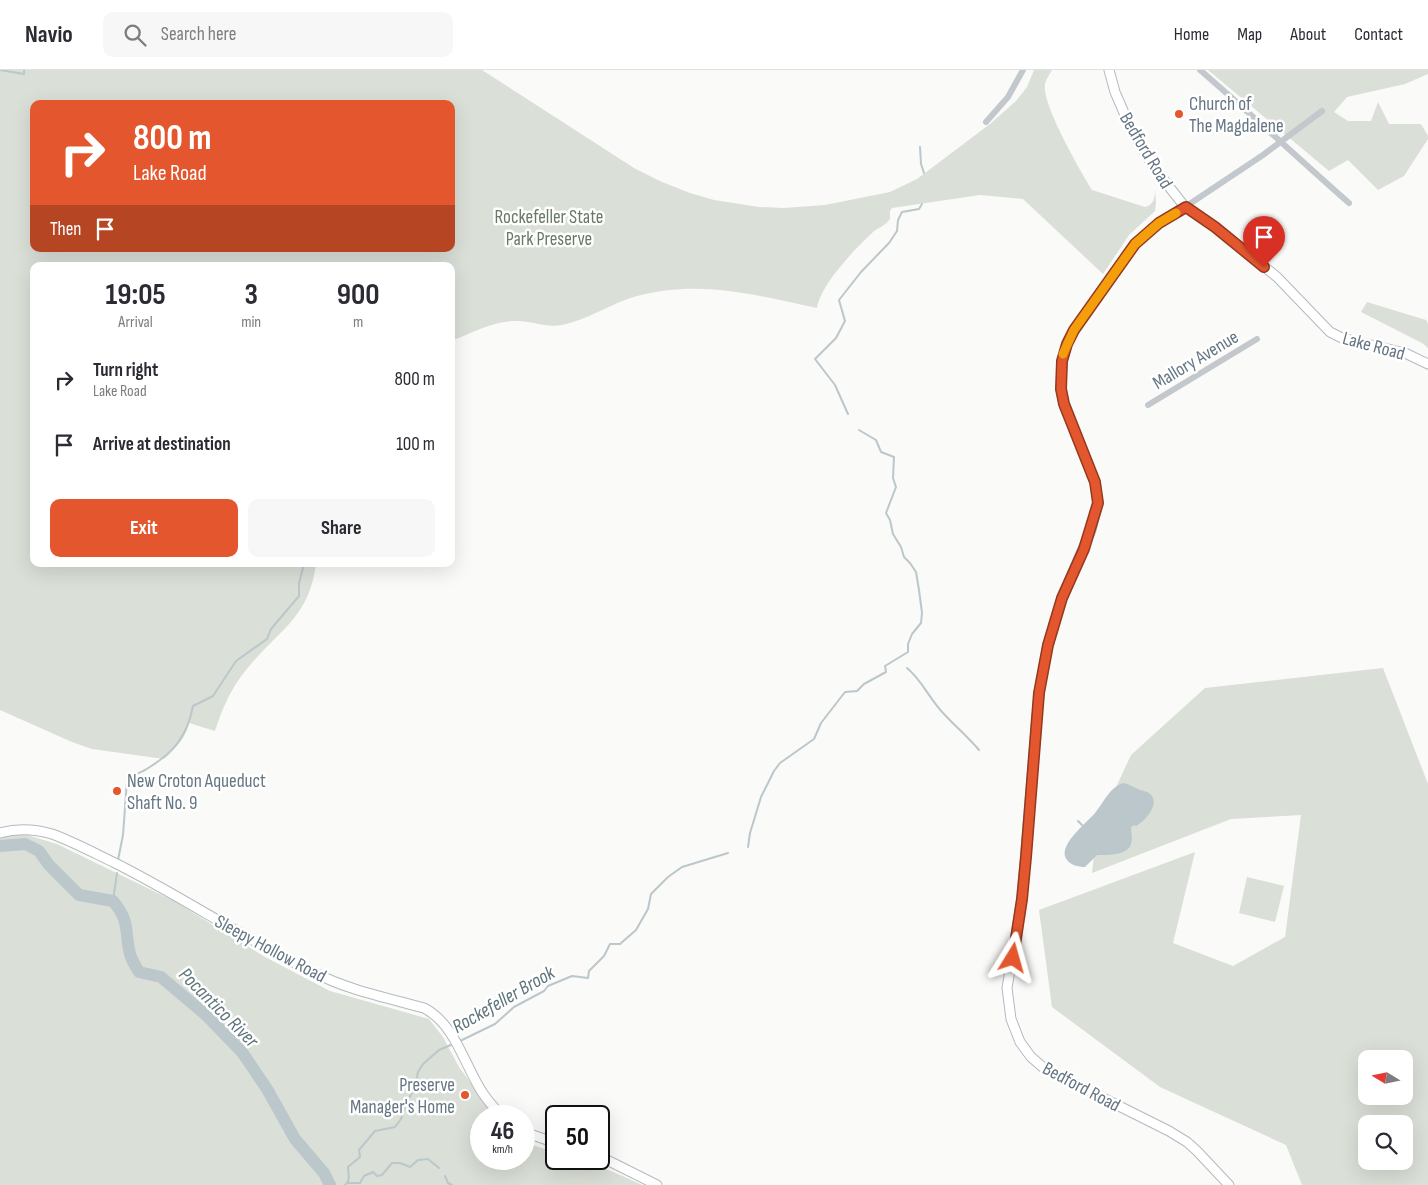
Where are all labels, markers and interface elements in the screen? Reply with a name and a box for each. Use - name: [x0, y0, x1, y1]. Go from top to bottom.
- search box: [103, 12, 453, 57]
- text: Navio: [25, 20, 73, 49]
- icon: search: [121, 21, 149, 49]
- text: Search here: [161, 23, 236, 46]
- text: Home: [1174, 24, 1209, 45]
- text: Map: [1237, 24, 1262, 45]
- text: About: [1290, 24, 1326, 45]
- text: Contact: [1354, 24, 1403, 45]
- place label: Church of The Magdalene: [1189, 93, 1284, 138]
- marker: Church of The Magdalene: [1173, 108, 1185, 120]
- street label: Bedford Road: [1114, 109, 1177, 193]
- text: 800 m: [133, 117, 212, 160]
- icon: right: [50, 120, 115, 185]
- text: Lake Road: [133, 160, 207, 187]
- park label: Rockefeller State Park Preserve: [495, 206, 603, 251]
- icon: arrive: [91, 215, 119, 243]
- pin: [1243, 216, 1285, 267]
- text: Then: [50, 218, 81, 241]
- icon: arrive: [1250, 223, 1278, 251]
- text: 19:05: [105, 277, 166, 313]
- text: 3: [244, 277, 258, 313]
- text: 900: [337, 277, 380, 313]
- text: Arrival: [118, 313, 153, 332]
- text: min: [241, 313, 261, 332]
- text: m: [353, 313, 363, 332]
- street label: Mallory Avenue: [1149, 326, 1243, 395]
- street label: Lake Road: [1340, 327, 1407, 366]
- text: Turn right: [93, 359, 158, 382]
- icon: right: [50, 366, 78, 394]
- text: 800 m: [395, 368, 435, 391]
- text: Lake Road: [93, 382, 147, 401]
- icon: arrive: [50, 431, 78, 459]
- text: Arrive at destination: [93, 433, 231, 456]
- text: 100 m: [396, 433, 435, 456]
- button: Exit: [50, 499, 238, 557]
- button: Share: [248, 499, 435, 557]
- place label: New Croton Aqueduct Shaft No. 9: [127, 770, 266, 815]
- marker: New Croton Aqueduct Shaft No. 9: [111, 785, 123, 797]
- street label: Sleepy Hollow Road: [211, 910, 330, 988]
- position arrow: [986, 931, 1038, 983]
- water label: Rockefeller Brook: [448, 961, 560, 1039]
- water label: Pocantico River: [173, 963, 264, 1054]
- north arrow: [1358, 1050, 1412, 1105]
- map controls: [1358, 1050, 1413, 1170]
- street label: Bedford Road: [1038, 1057, 1124, 1117]
- place label: Preserve Manager's Home: [350, 1074, 455, 1119]
- marker: Preserve Manager's Home: [459, 1089, 471, 1101]
- speed limit sign: 50: [545, 1105, 610, 1170]
- button: search: [1358, 1115, 1413, 1170]
- text: 46: [491, 1116, 514, 1147]
- text: km/h: [492, 1142, 513, 1157]

